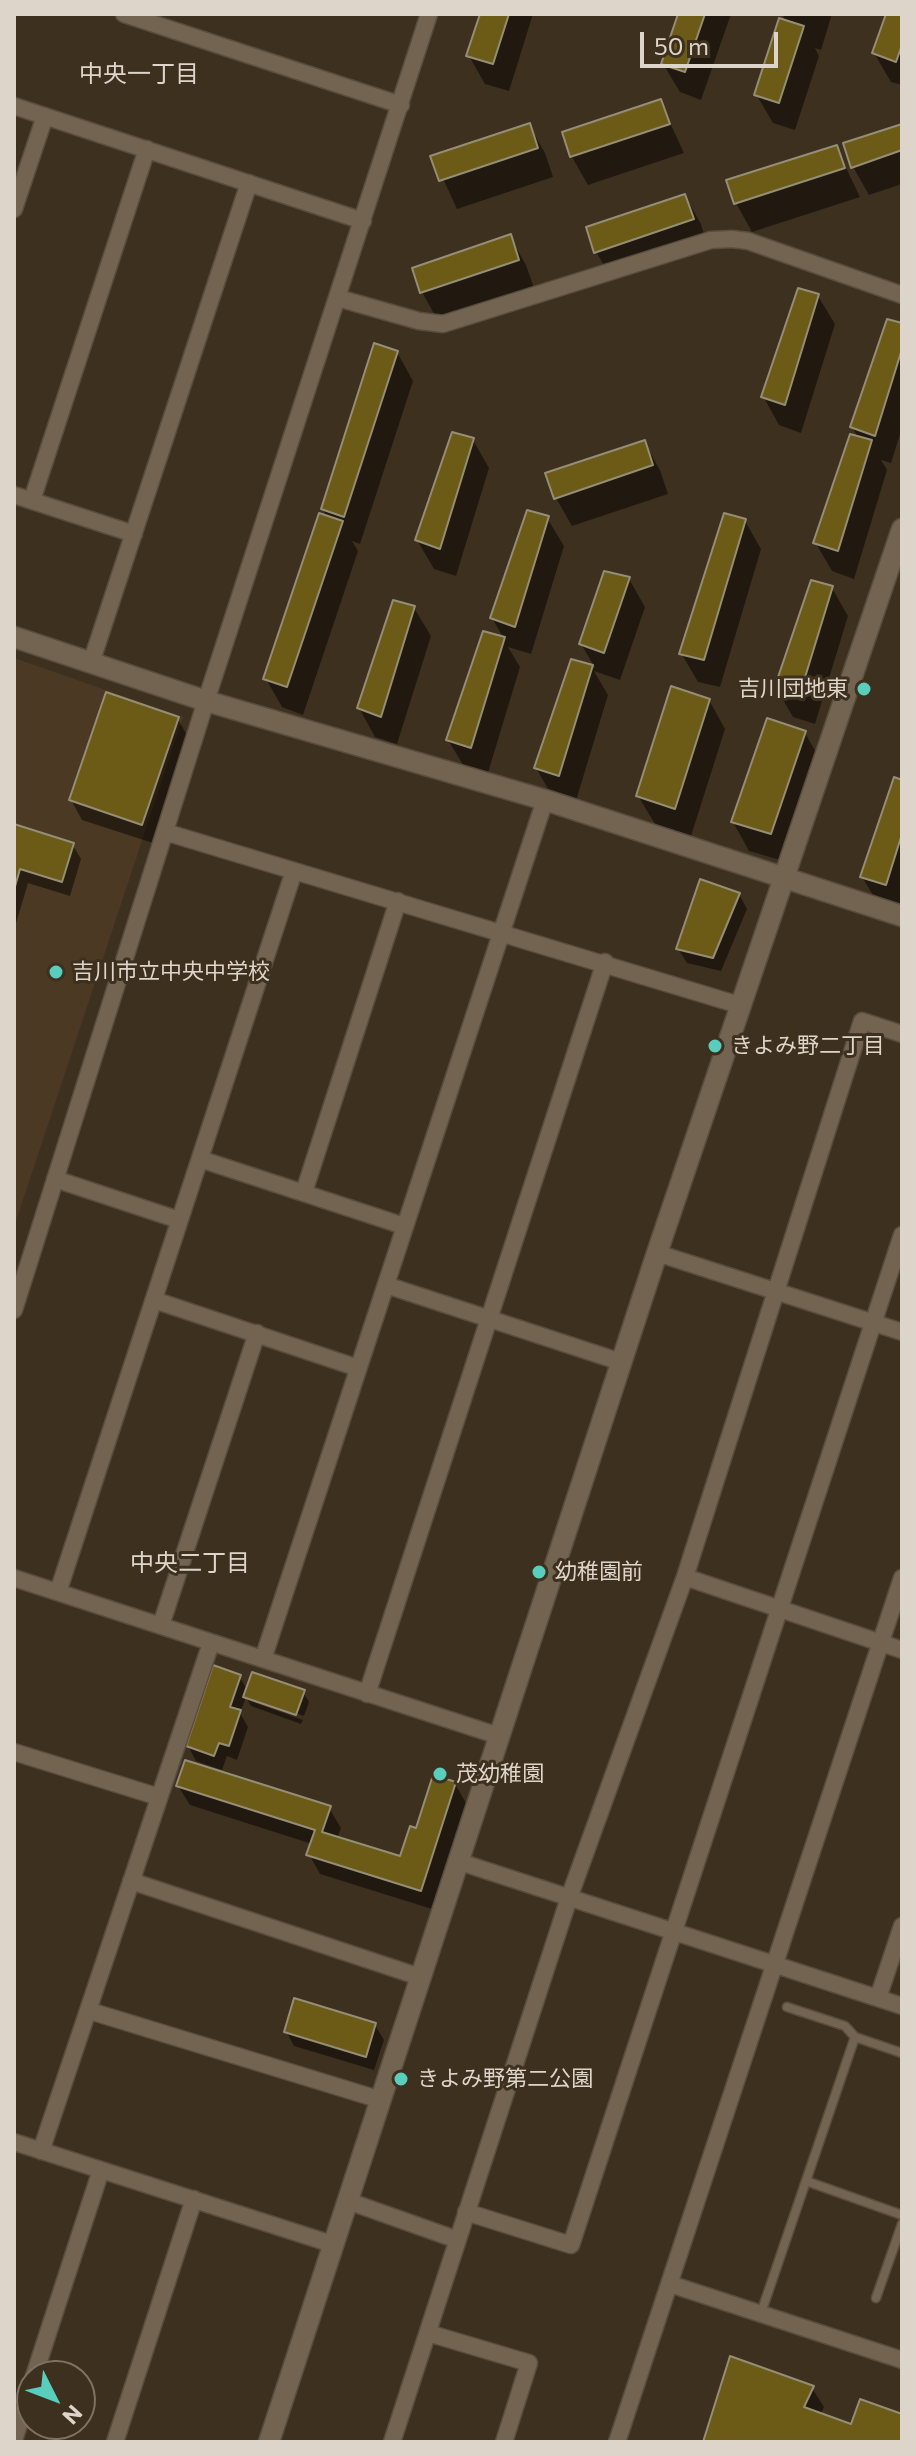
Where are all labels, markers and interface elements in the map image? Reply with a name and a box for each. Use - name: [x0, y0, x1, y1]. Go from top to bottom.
- scale bar: [644, 16, 782, 66]
- text: 50 m: [654, 31, 709, 60]
- district label: 中央一丁目: [79, 60, 199, 88]
- place label: 吉川団地東: [738, 676, 848, 702]
- marker: 吉川団地東: [855, 680, 873, 698]
- place label: 吉川市立中央中学校: [72, 959, 270, 985]
- marker: 吉川市立中央中学校: [47, 963, 65, 981]
- place label: きよみ野二丁目: [731, 1033, 885, 1059]
- marker: きよみ野二丁目: [706, 1037, 724, 1055]
- district label: 中央二丁目: [130, 1549, 250, 1577]
- place label: 幼稚園前: [555, 1559, 643, 1585]
- marker: 幼稚園前: [530, 1563, 548, 1581]
- place label: 茂幼稚園: [456, 1761, 544, 1787]
- marker: 茂幼稚園: [431, 1765, 449, 1783]
- place label: きよみ野第二公園: [417, 2066, 593, 2092]
- marker: きよみ野第二公園: [392, 2070, 410, 2088]
- north arrow: [16, 2360, 96, 2440]
- text: N: [57, 2400, 88, 2430]

